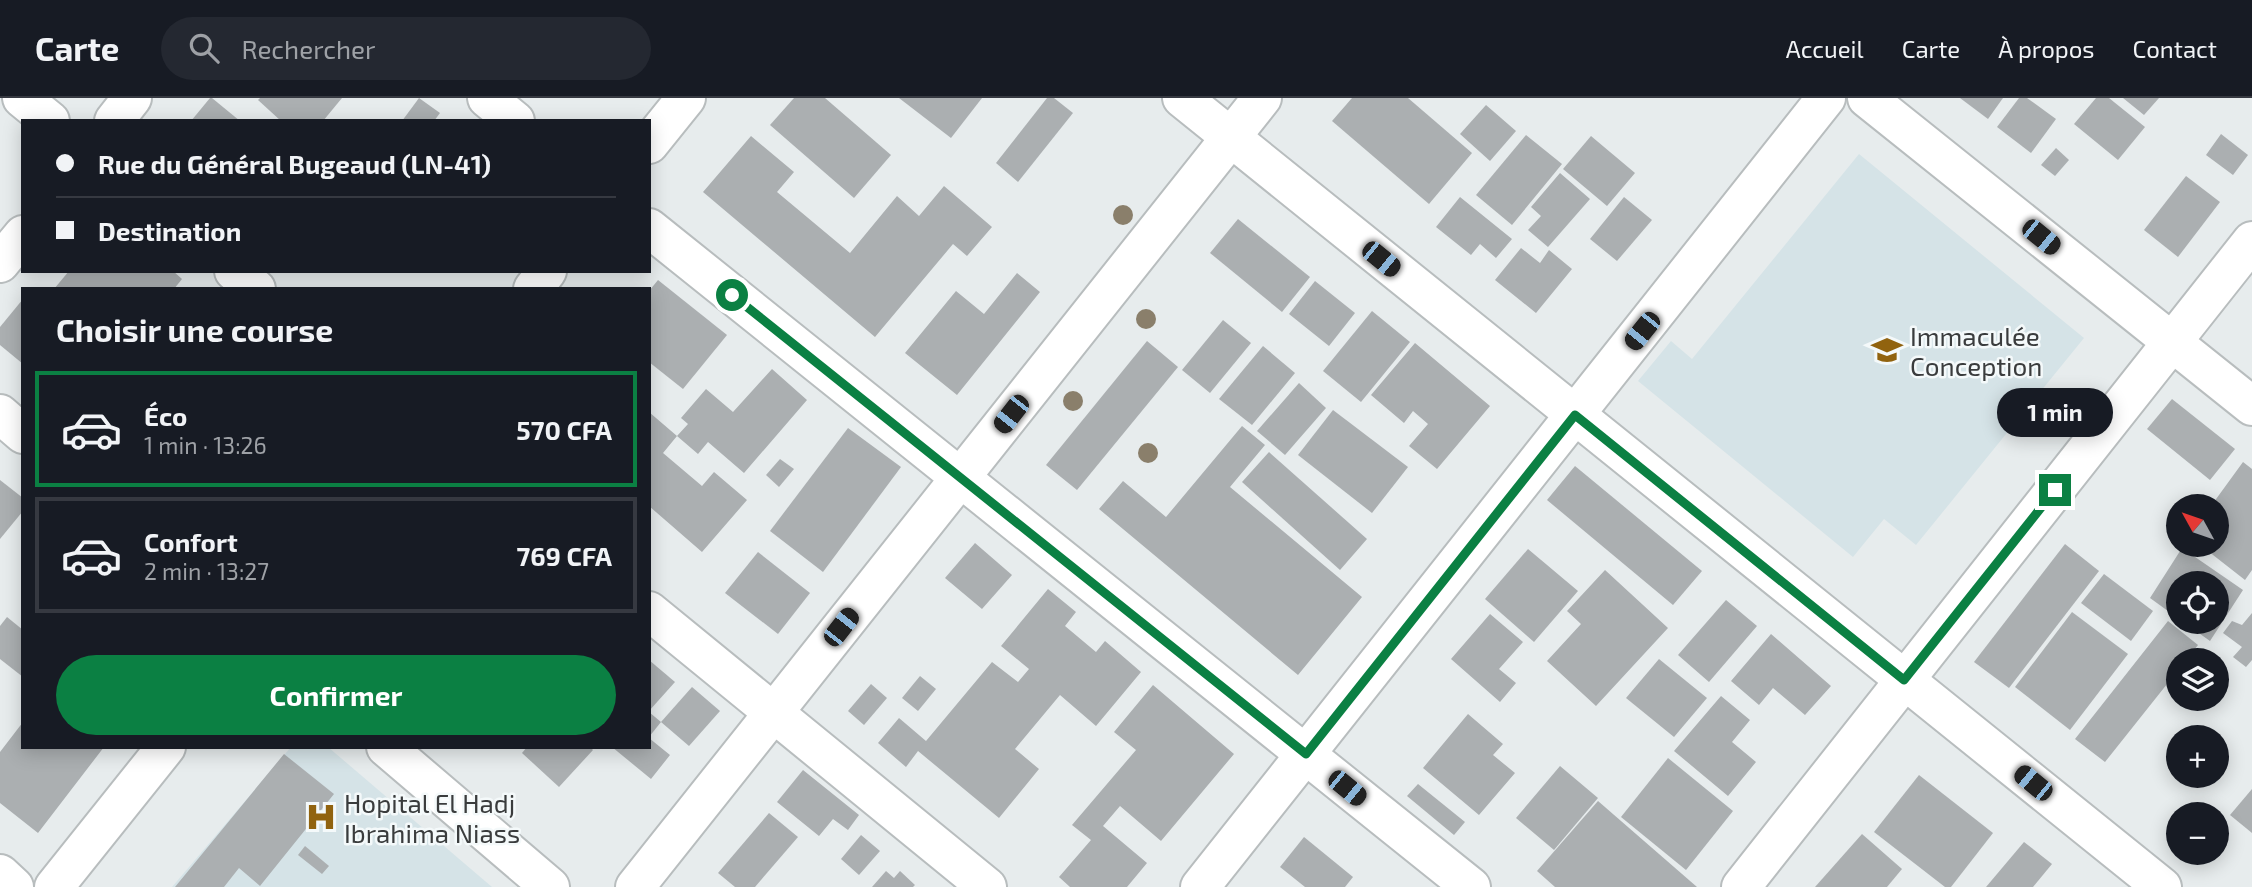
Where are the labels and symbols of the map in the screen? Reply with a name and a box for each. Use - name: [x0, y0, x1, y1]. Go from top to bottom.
- car: [2019, 216, 2064, 258]
- car: [1359, 238, 1404, 280]
- route start: [716, 279, 748, 311]
- car: [1621, 308, 1664, 354]
- place label: Immaculée Conception: [1910, 320, 2042, 381]
- school or university icon: Immaculée Conception: [1870, 333, 1904, 367]
- callout: 1 min: [1997, 388, 2113, 438]
- car: [990, 391, 1033, 437]
- route end: [2039, 474, 2071, 506]
- north arrow: [2166, 494, 2230, 556]
- car: [820, 604, 863, 650]
- car: [2011, 762, 2056, 804]
- car: [1325, 767, 1370, 809]
- place label: Hopital El Hadj Ibrahima Niass: [344, 787, 520, 848]
- hospital icon: Hopital El Hadj Ibrahima Niass: [304, 800, 338, 834]

